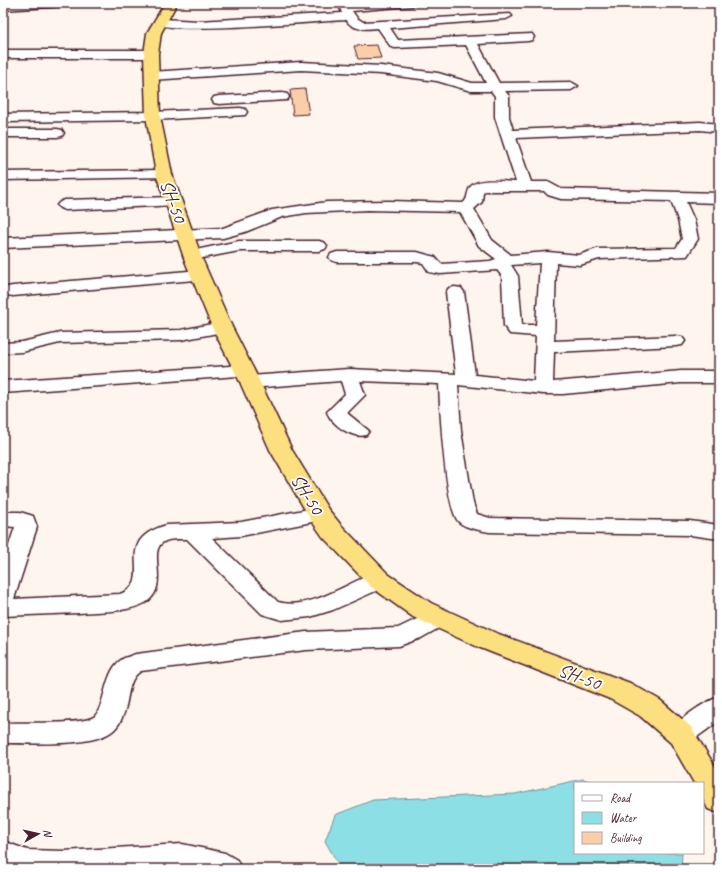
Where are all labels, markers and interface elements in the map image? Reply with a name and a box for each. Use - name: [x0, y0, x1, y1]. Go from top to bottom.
- street label: SH-50: [154, 177, 192, 227]
- street label: SH-50: [286, 470, 330, 520]
- street label: SH-50: [555, 658, 605, 696]
- legend: [574, 782, 704, 854]
- text: Road: [610, 790, 632, 806]
- text: Water: [610, 810, 638, 826]
- north arrow: [18, 814, 58, 854]
- text: N: [40, 828, 56, 839]
- text: Building: [610, 830, 642, 846]

